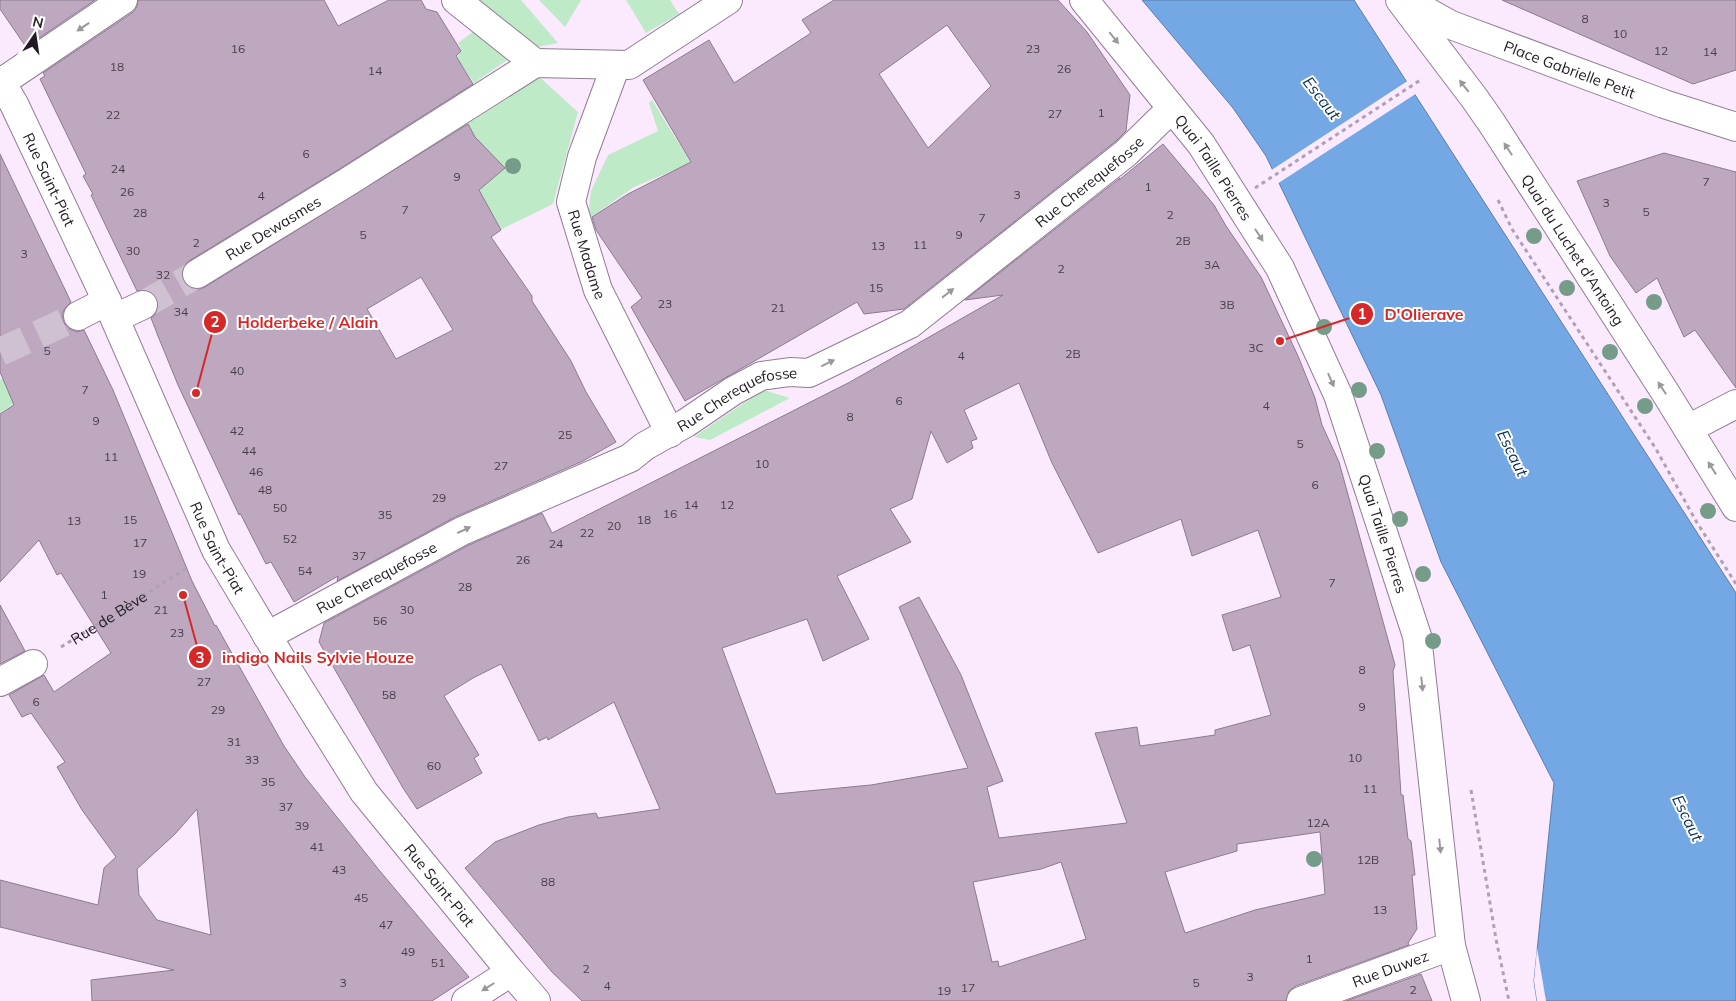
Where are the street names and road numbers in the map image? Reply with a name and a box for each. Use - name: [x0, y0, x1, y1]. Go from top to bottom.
- street label: Place Gabrielle Petit: [1501, 36, 1638, 102]
- street label: Quai Taille Pierres: [1171, 110, 1257, 224]
- street label: Rue Saint-Piat: [19, 130, 80, 229]
- street label: Rue Cherequefosse: [1031, 132, 1147, 231]
- street label: Quai du Luchet d'Antoing: [1518, 170, 1629, 329]
- street label: Rue Dewasmes: [222, 191, 324, 264]
- street label: Rue Madame: [564, 207, 610, 302]
- street label: Rue Cherequefosse: [674, 362, 798, 436]
- street label: Quai Taille Pierres: [1355, 471, 1412, 596]
- street label: Rue Saint-Piat: [186, 499, 249, 597]
- street label: Rue Cherequefosse: [313, 537, 440, 617]
- street label: Rue de Bève: [67, 586, 150, 648]
- street label: Rue Saint-Piat: [401, 840, 479, 930]
- street label: Rue Duwez: [1349, 946, 1431, 991]

